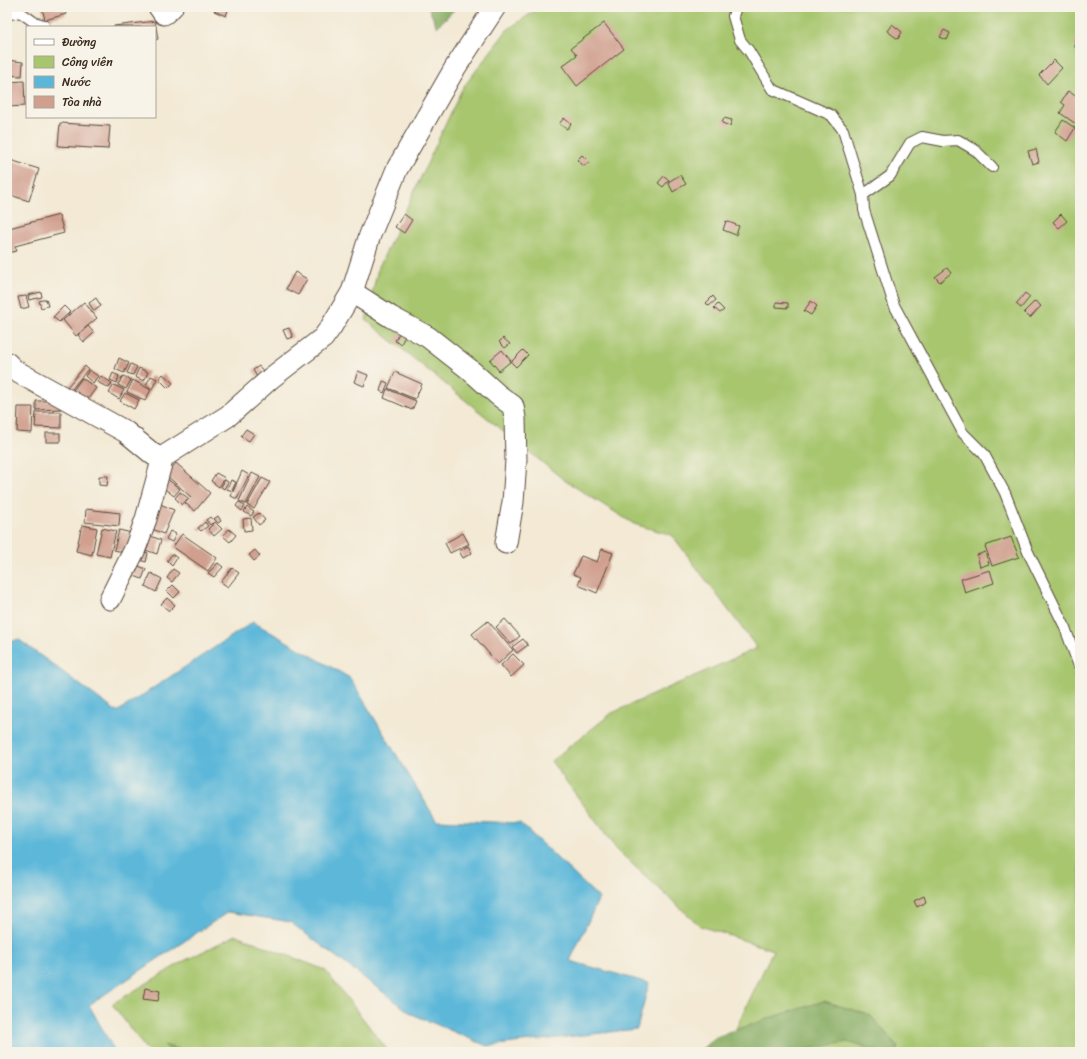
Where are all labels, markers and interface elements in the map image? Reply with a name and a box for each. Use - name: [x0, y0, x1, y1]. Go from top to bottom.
- legend: [26, 26, 156, 118]
- text: Đường: [62, 31, 96, 53]
- text: Công viên: [62, 51, 113, 73]
- text: Nước: [62, 71, 91, 93]
- text: Tòa nhà: [62, 91, 102, 113]

